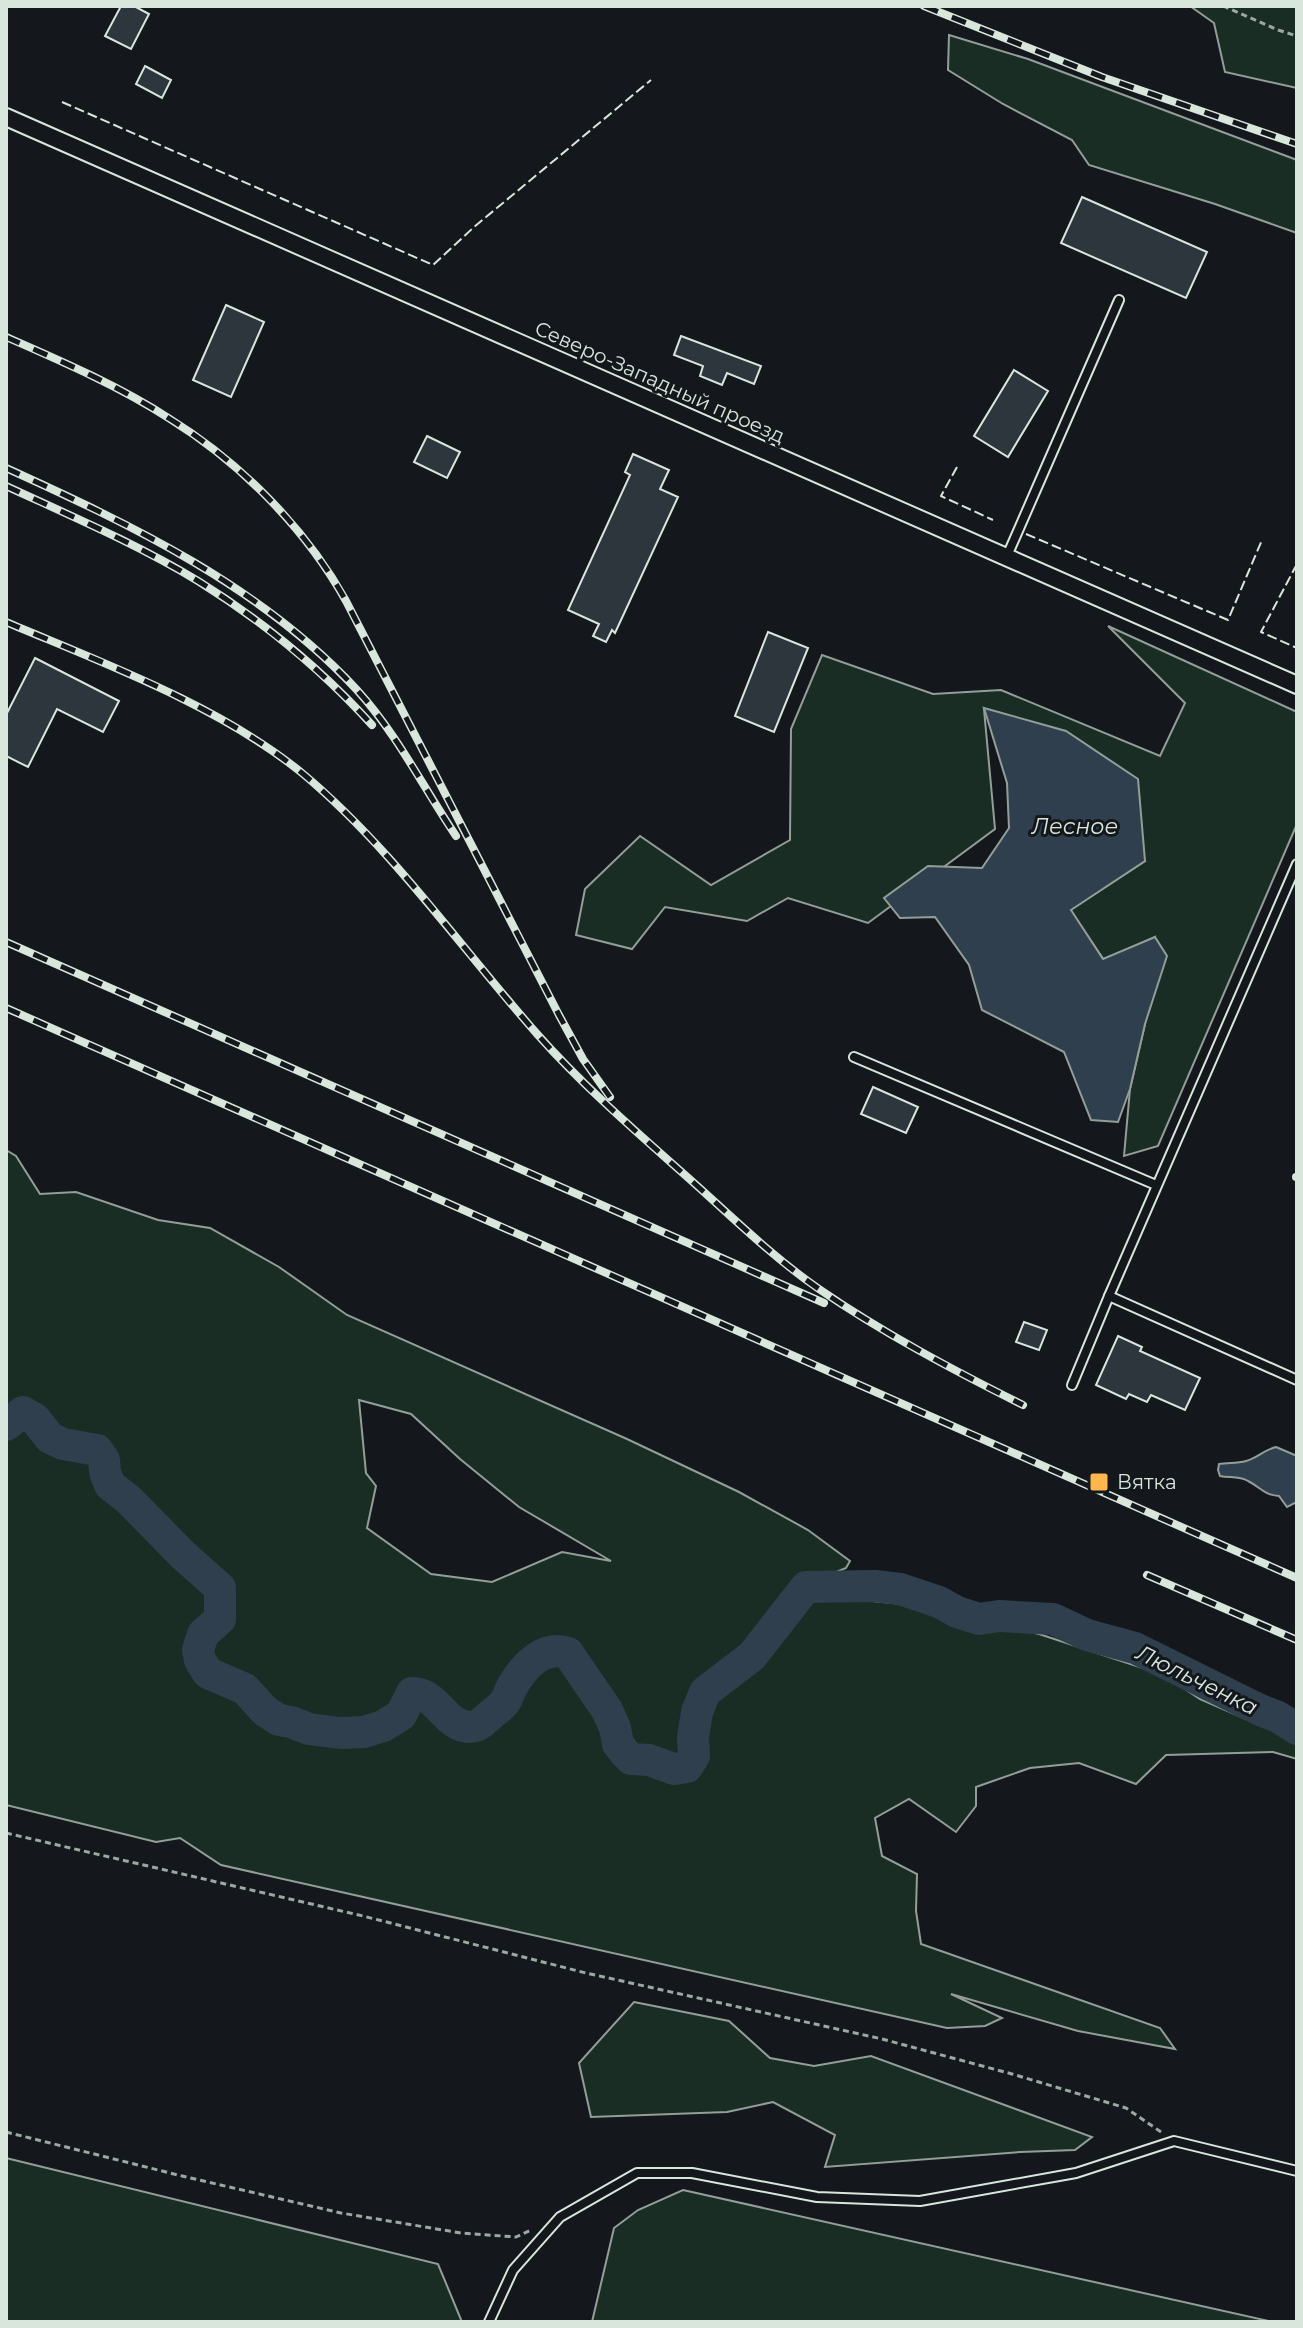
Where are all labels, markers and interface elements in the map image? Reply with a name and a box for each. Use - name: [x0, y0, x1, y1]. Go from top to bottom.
- street label: Северо-Западный проезд: [531, 316, 789, 448]
- water label: Лесное: [1031, 813, 1118, 840]
- place label: Вятка: [1117, 1470, 1177, 1494]
- marker: Вятка: [1088, 1471, 1110, 1493]
- water label: Люльченка: [1131, 1639, 1262, 1721]

